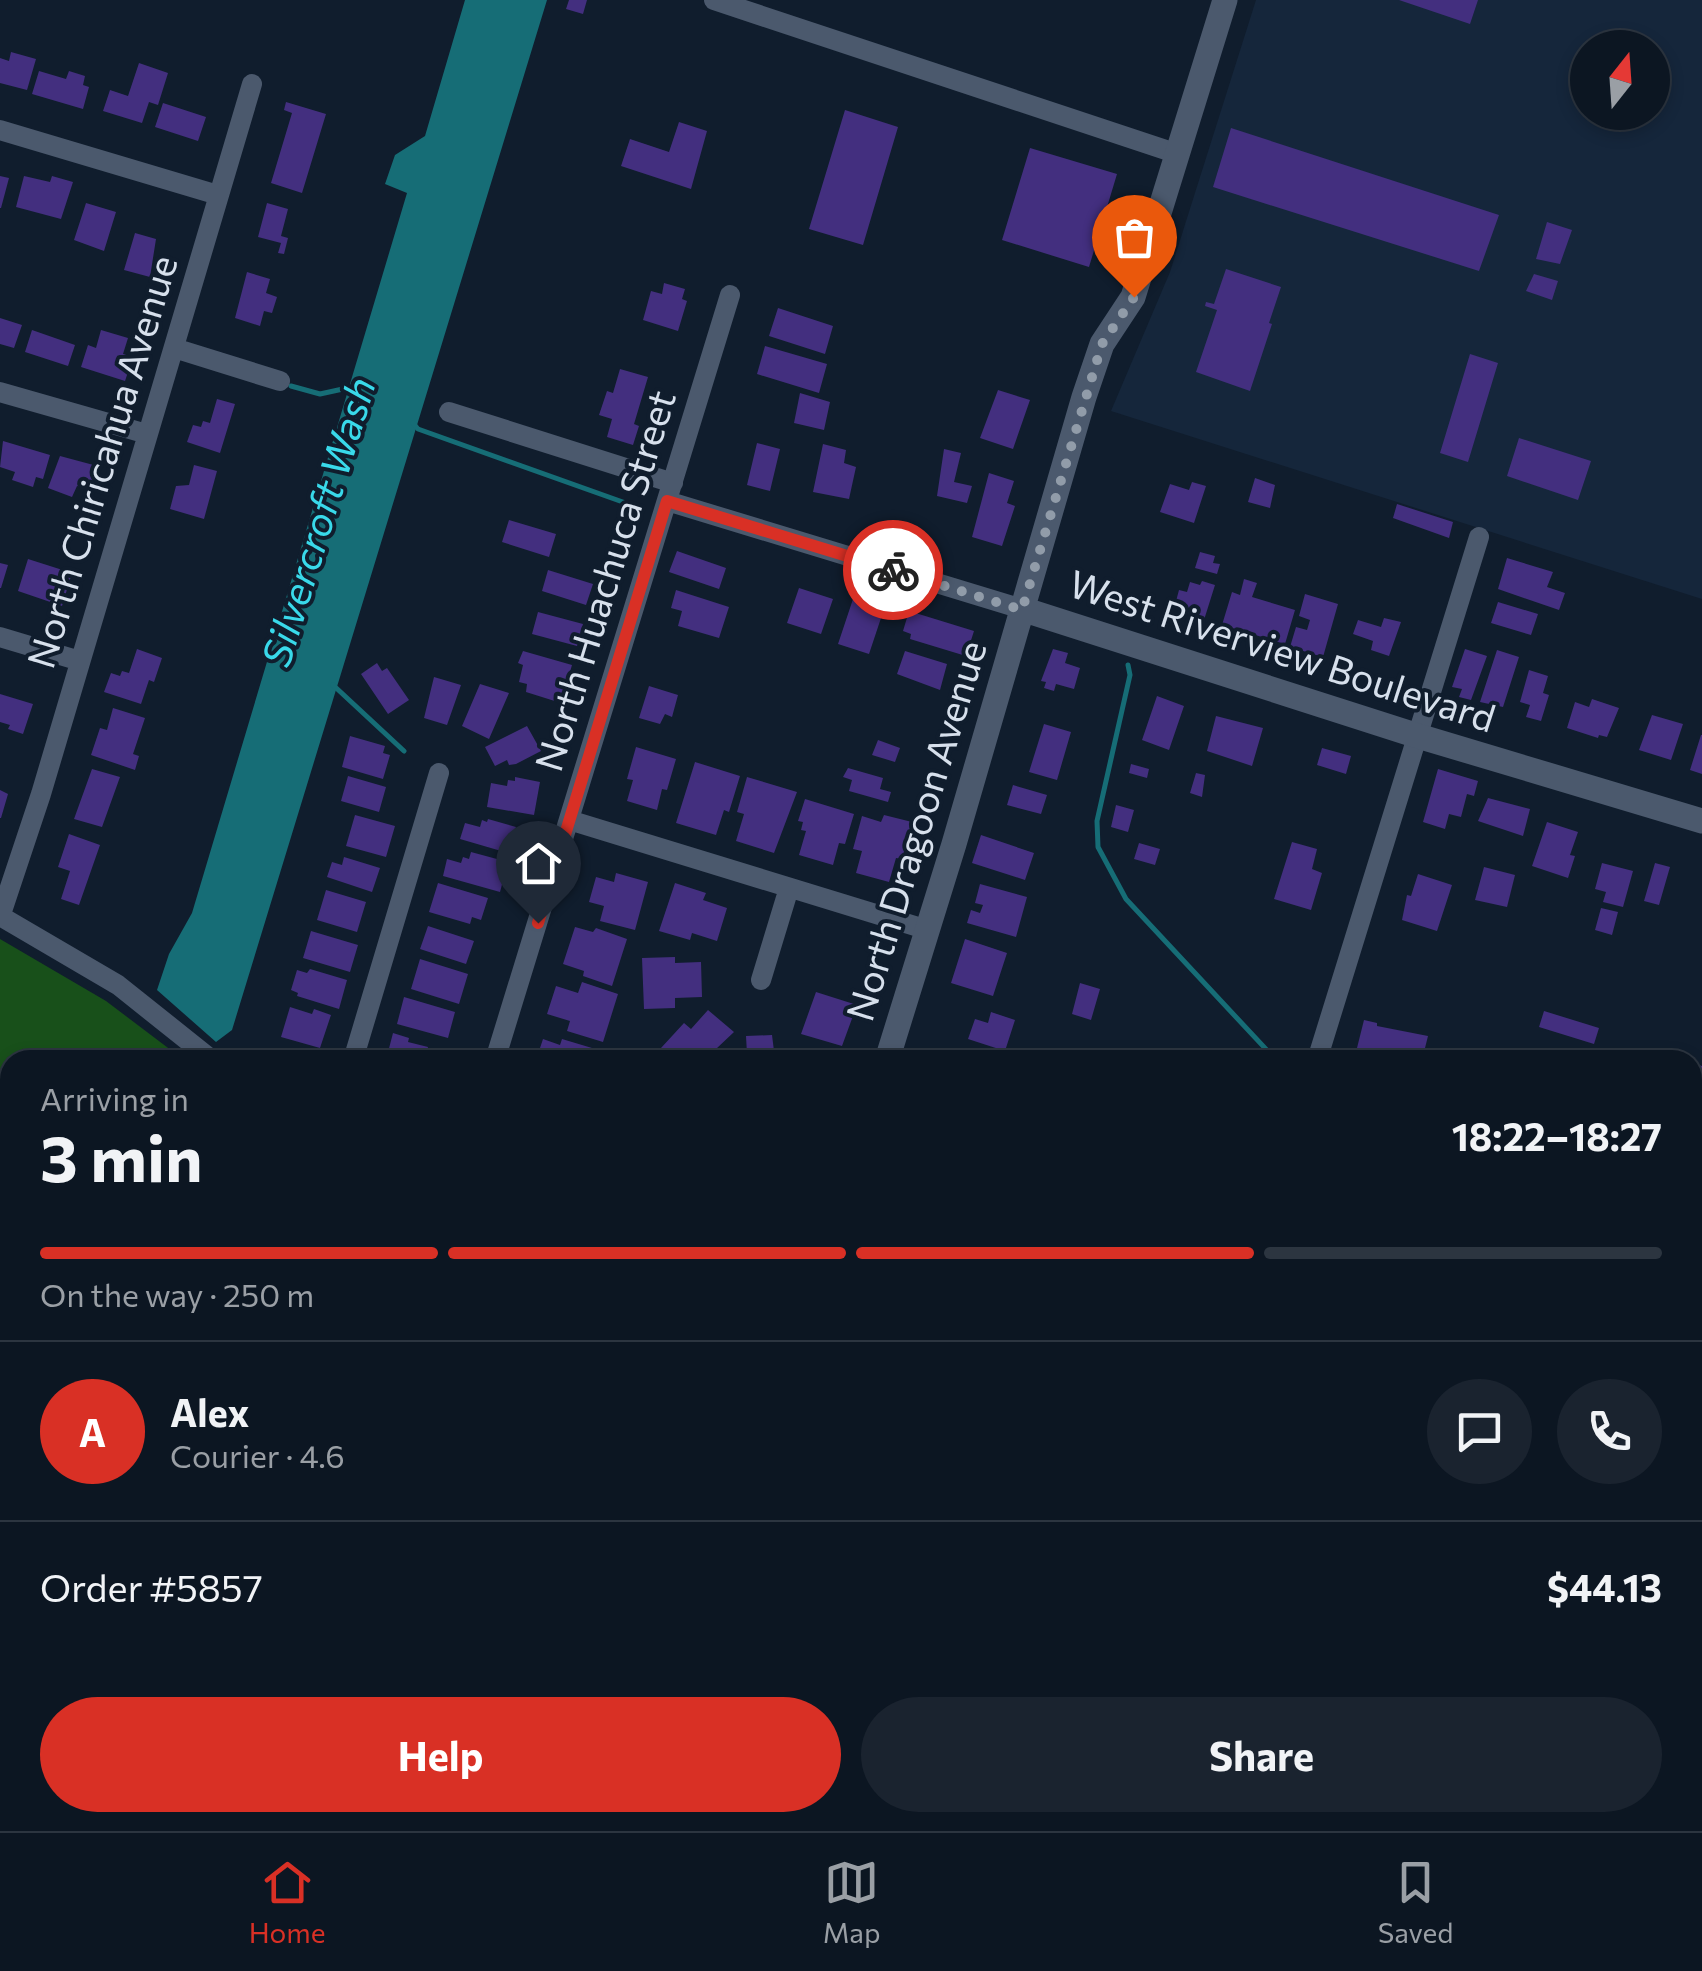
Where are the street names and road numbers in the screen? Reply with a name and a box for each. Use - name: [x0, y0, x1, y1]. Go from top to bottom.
- street label: North Chiricahua Avenue: [15, 249, 186, 673]
- street label: North Huachuca Street: [523, 384, 684, 776]
- street label: West Riverview Boulevard: [1064, 558, 1502, 741]
- street label: North Dragoon Avenue: [834, 634, 995, 1026]

